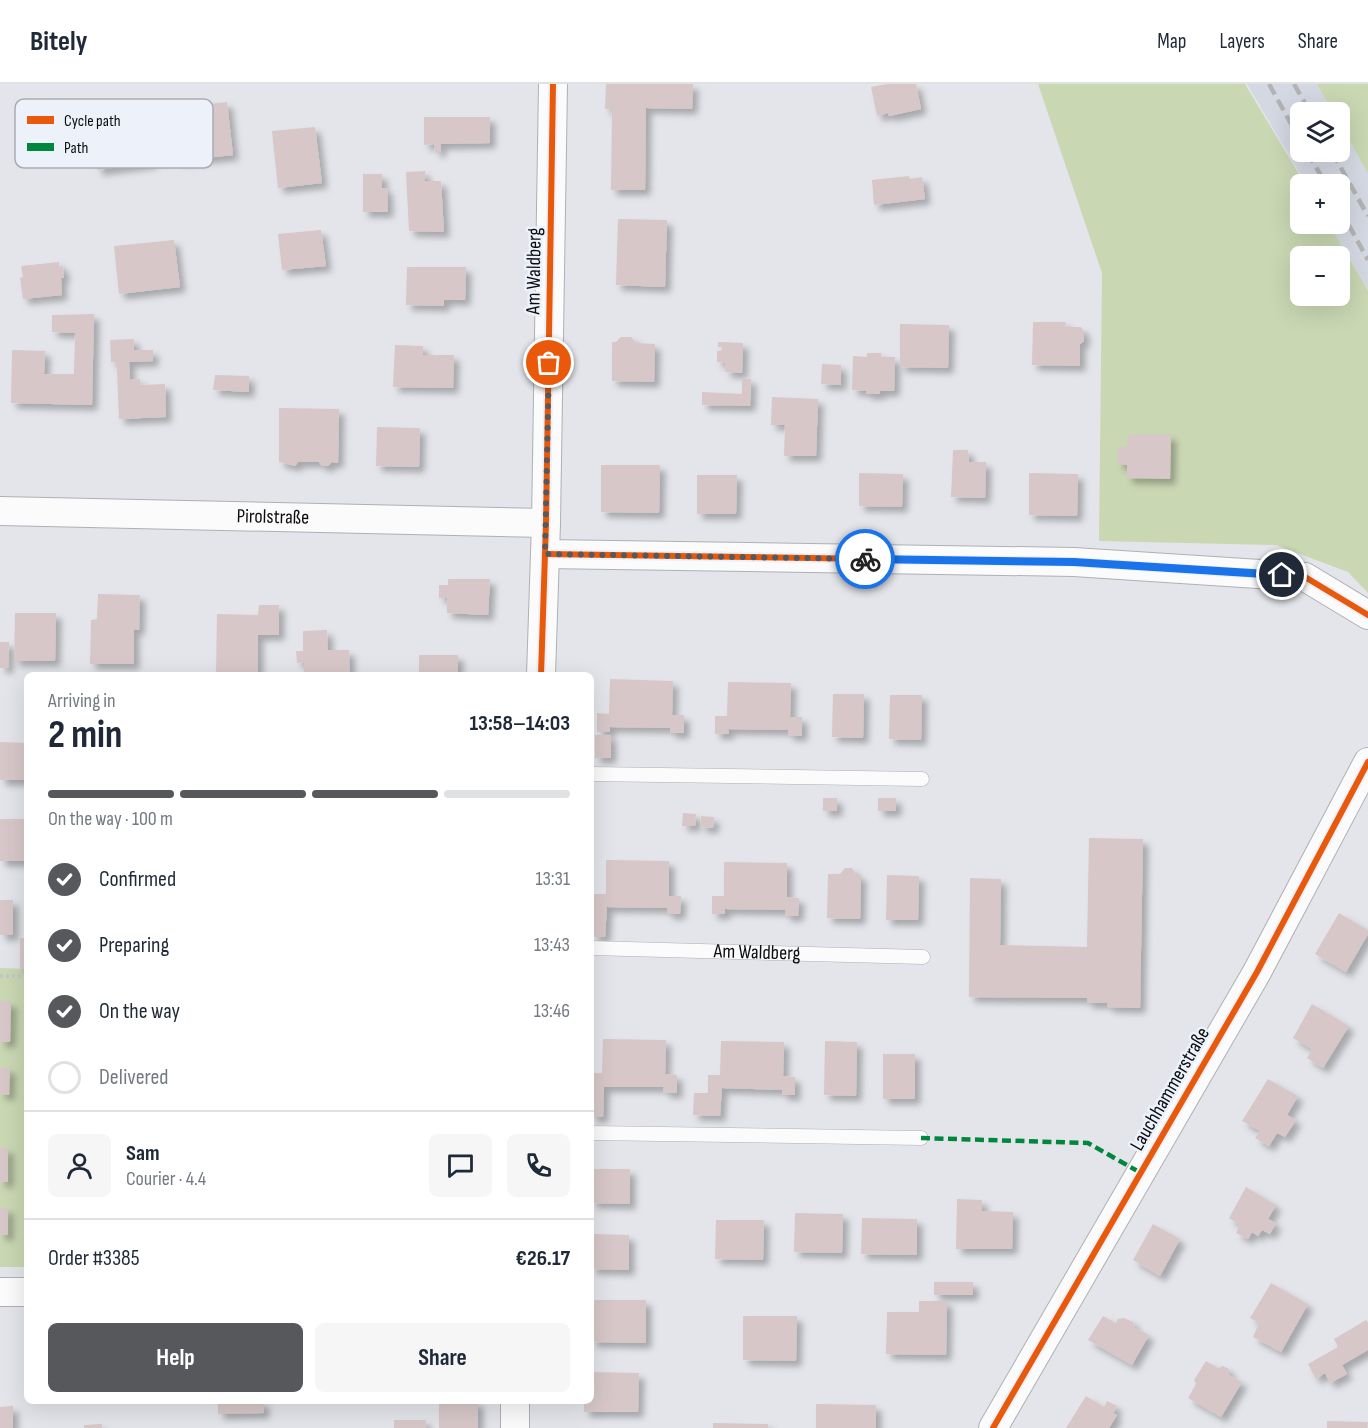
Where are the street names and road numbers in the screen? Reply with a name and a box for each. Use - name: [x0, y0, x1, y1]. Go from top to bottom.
- street label: Am Waldberg: [521, 227, 547, 316]
- street label: Pirolstraße: [236, 504, 309, 530]
- street label: Am Waldberg: [712, 939, 801, 966]
- street label: Lauchhammerstraße: [1125, 1023, 1215, 1155]

